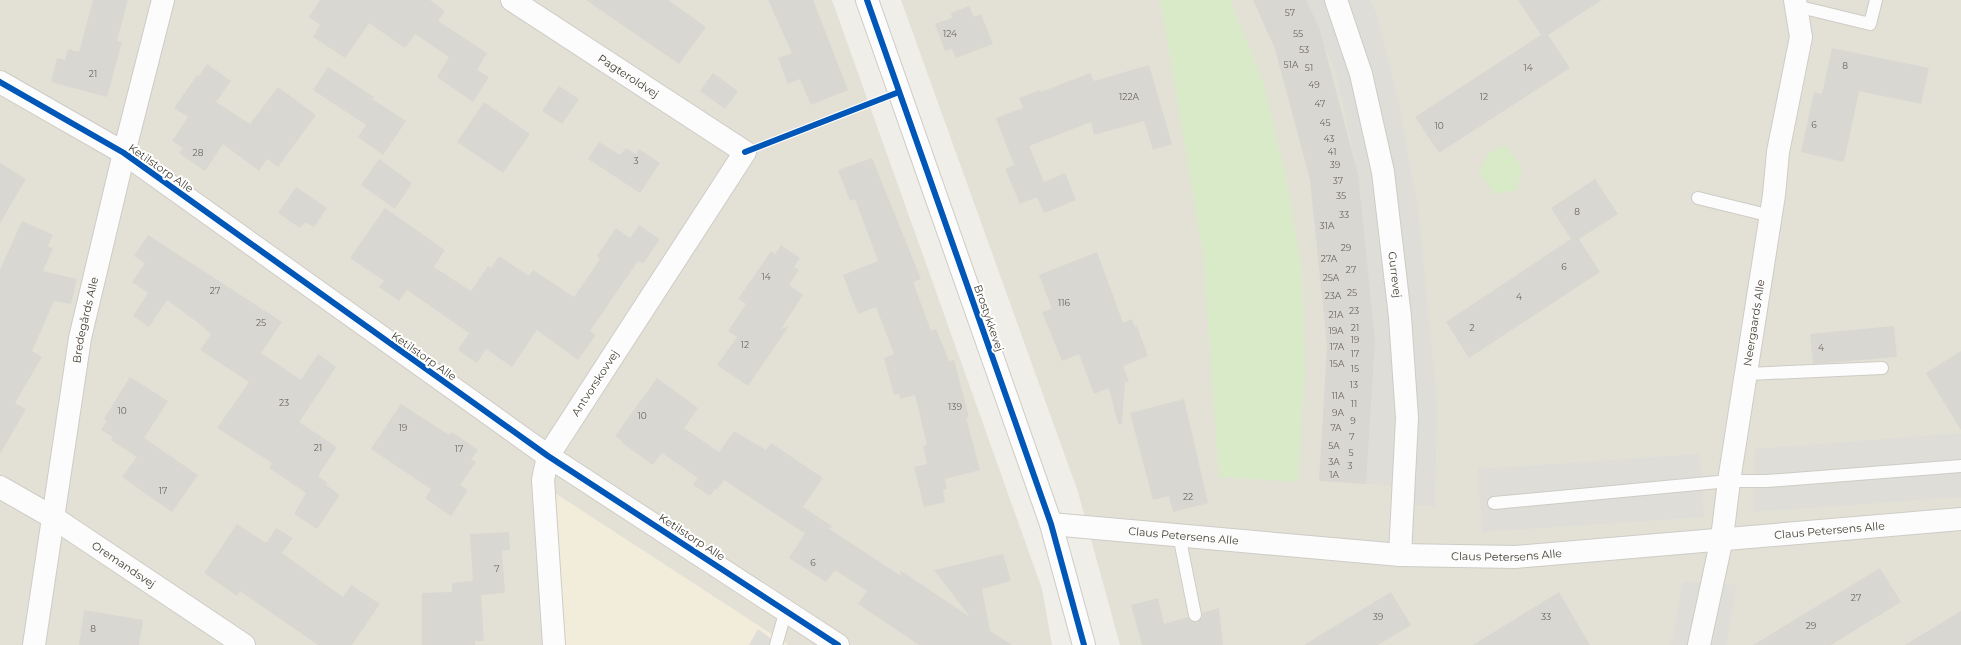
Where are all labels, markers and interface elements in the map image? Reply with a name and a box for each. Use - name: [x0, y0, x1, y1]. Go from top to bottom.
- house number: 57: [1285, 7, 1295, 18]
- house number: 124: [943, 28, 957, 39]
- house number: 55: [1293, 28, 1303, 39]
- house number: 53: [1299, 44, 1309, 55]
- street label: Pagteroldvej: [595, 51, 661, 101]
- house number: 51A: [1284, 59, 1299, 70]
- house number: 8: [1842, 60, 1848, 71]
- house number: 51: [1305, 62, 1313, 73]
- house number: 14: [1523, 62, 1533, 73]
- house number: 21: [89, 68, 97, 79]
- house number: 49: [1308, 79, 1320, 90]
- house number: 122A: [1119, 91, 1140, 102]
- house number: 12: [1480, 91, 1488, 102]
- house number: 47: [1315, 98, 1325, 109]
- house number: 45: [1319, 117, 1331, 128]
- house number: 6: [1811, 119, 1817, 130]
- house number: 10: [1434, 120, 1444, 131]
- house number: 43: [1324, 133, 1334, 144]
- street label: Ketilstorp Alle: [126, 140, 197, 196]
- house number: 41: [1328, 146, 1336, 157]
- house number: 28: [193, 147, 204, 158]
- house number: 3: [633, 155, 639, 166]
- house number: 39: [1330, 159, 1341, 170]
- house number: 37: [1333, 175, 1343, 186]
- house number: 35: [1336, 190, 1346, 201]
- house number: 8: [1574, 206, 1580, 217]
- house number: 33: [1339, 209, 1349, 220]
- house number: 31A: [1320, 220, 1335, 231]
- house number: 29: [1341, 242, 1352, 253]
- street label: Gurrevej: [1385, 251, 1405, 299]
- house number: 27A: [1321, 253, 1338, 264]
- house number: 6: [1561, 261, 1567, 272]
- house number: 27: [1346, 264, 1356, 275]
- house number: 14: [761, 271, 771, 282]
- house number: 25A: [1323, 272, 1340, 283]
- street label: Bredegårds Alle: [69, 275, 101, 364]
- street label: Neergaards Alle: [1740, 278, 1768, 367]
- street label: Brostykkevej: [971, 283, 1007, 353]
- house number: 27: [210, 285, 220, 296]
- house number: 25: [1347, 287, 1357, 298]
- house number: 23A: [1325, 290, 1342, 301]
- house number: 4: [1516, 291, 1522, 302]
- house number: 116: [1058, 297, 1071, 308]
- house number: 23: [1349, 305, 1359, 316]
- house number: 21A: [1329, 309, 1344, 320]
- house number: 25: [256, 317, 266, 328]
- house number: 21: [1351, 322, 1359, 333]
- house number: 2: [1469, 322, 1475, 333]
- house number: 19A: [1328, 325, 1344, 336]
- street label: Ketilstorp Alle: [389, 328, 460, 384]
- house number: 19: [1351, 334, 1360, 345]
- house number: 12: [741, 339, 749, 350]
- house number: 17A: [1330, 341, 1345, 352]
- house number: 4: [1818, 342, 1824, 353]
- street label: Antvorskovvej: [568, 347, 622, 419]
- house number: 17: [1351, 348, 1359, 359]
- house number: 15A: [1330, 358, 1345, 369]
- house number: 15: [1351, 363, 1359, 374]
- house number: 13: [1350, 379, 1358, 390]
- house number: 11A: [1332, 390, 1345, 401]
- house number: 23: [279, 397, 289, 408]
- house number: 11: [1351, 398, 1357, 409]
- house number: 139: [948, 401, 962, 412]
- house number: 10: [117, 405, 127, 416]
- house number: 9A: [1332, 407, 1344, 418]
- house number: 10: [637, 410, 647, 421]
- house number: 9: [1350, 415, 1356, 426]
- house number: 19: [399, 422, 408, 433]
- house number: 7A: [1330, 422, 1342, 433]
- house number: 7: [1349, 431, 1355, 442]
- house number: 5A: [1328, 440, 1340, 451]
- house number: 21: [314, 442, 322, 453]
- house number: 17: [455, 443, 463, 454]
- house number: 5: [1348, 447, 1354, 458]
- house number: 3A: [1328, 456, 1340, 467]
- house number: 3: [1347, 460, 1353, 471]
- house number: 1A: [1329, 469, 1339, 480]
- house number: 17: [159, 485, 167, 496]
- house number: 22: [1183, 491, 1193, 502]
- street label: Ketilstorp Alle: [656, 510, 728, 564]
- street label: Claus Petersens Alle: [1774, 518, 1886, 542]
- street label: Claus Petersens Alle: [1128, 524, 1240, 548]
- street label: Oremandsvej: [89, 538, 158, 591]
- street label: Claus Petersens Alle: [1451, 546, 1563, 564]
- house number: 6: [810, 557, 816, 568]
- house number: 7: [494, 563, 500, 574]
- house number: 27: [1851, 592, 1861, 603]
- house number: 39: [1373, 611, 1384, 622]
- house number: 33: [1541, 611, 1551, 622]
- house number: 29: [1806, 620, 1817, 631]
- house number: 8: [90, 623, 96, 634]

